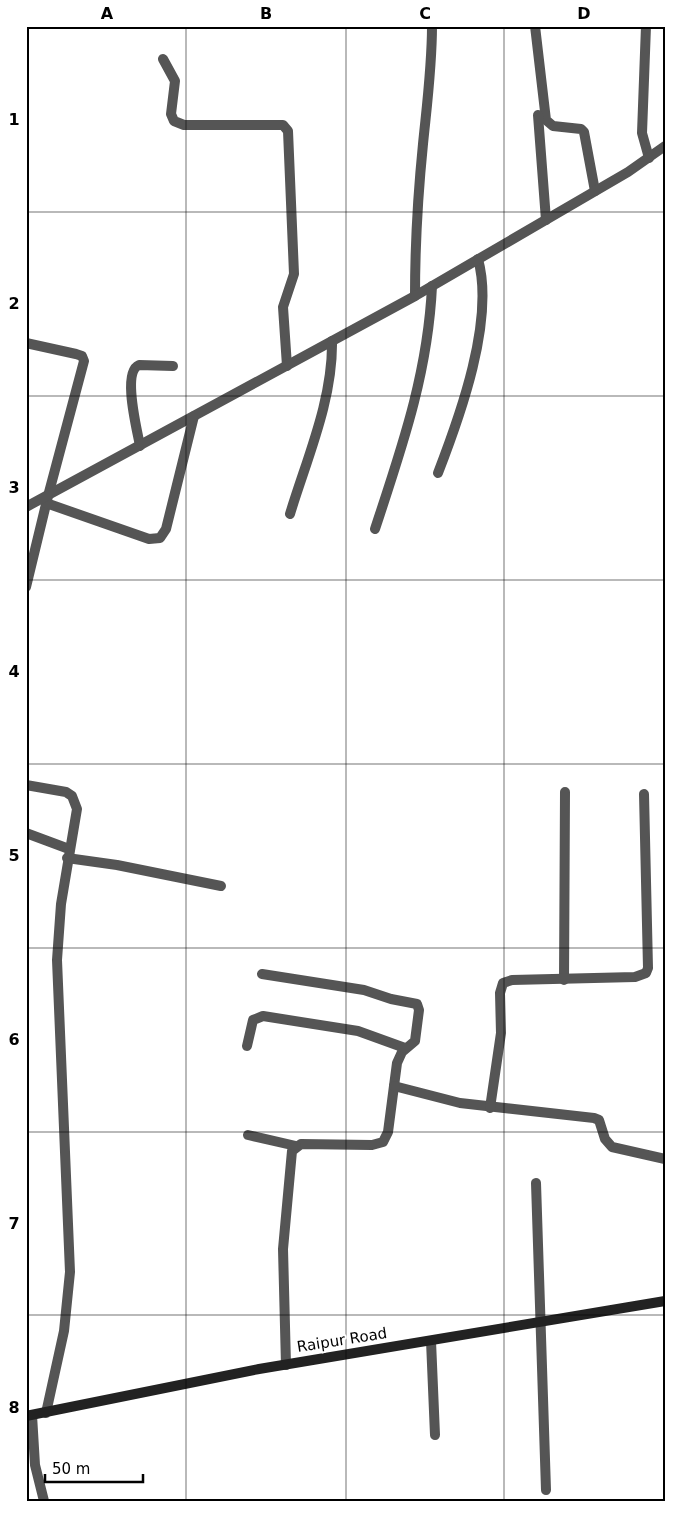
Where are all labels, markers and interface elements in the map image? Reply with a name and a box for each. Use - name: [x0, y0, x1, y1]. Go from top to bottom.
- text: A: [101, 4, 114, 23]
- text: B: [260, 4, 272, 23]
- text: C: [419, 4, 431, 23]
- text: D: [577, 4, 591, 23]
- text: 1: [8, 110, 20, 129]
- text: 2: [8, 294, 20, 313]
- text: 3: [8, 478, 20, 497]
- text: 4: [8, 662, 20, 681]
- text: 5: [8, 846, 20, 865]
- text: 6: [8, 1030, 20, 1049]
- text: 7: [8, 1214, 20, 1233]
- street label: Raipur Road: [296, 1324, 388, 1356]
- text: 8: [8, 1398, 20, 1417]
- scale bar: [45, 1452, 142, 1484]
- text: 50 m: [52, 1460, 90, 1478]

